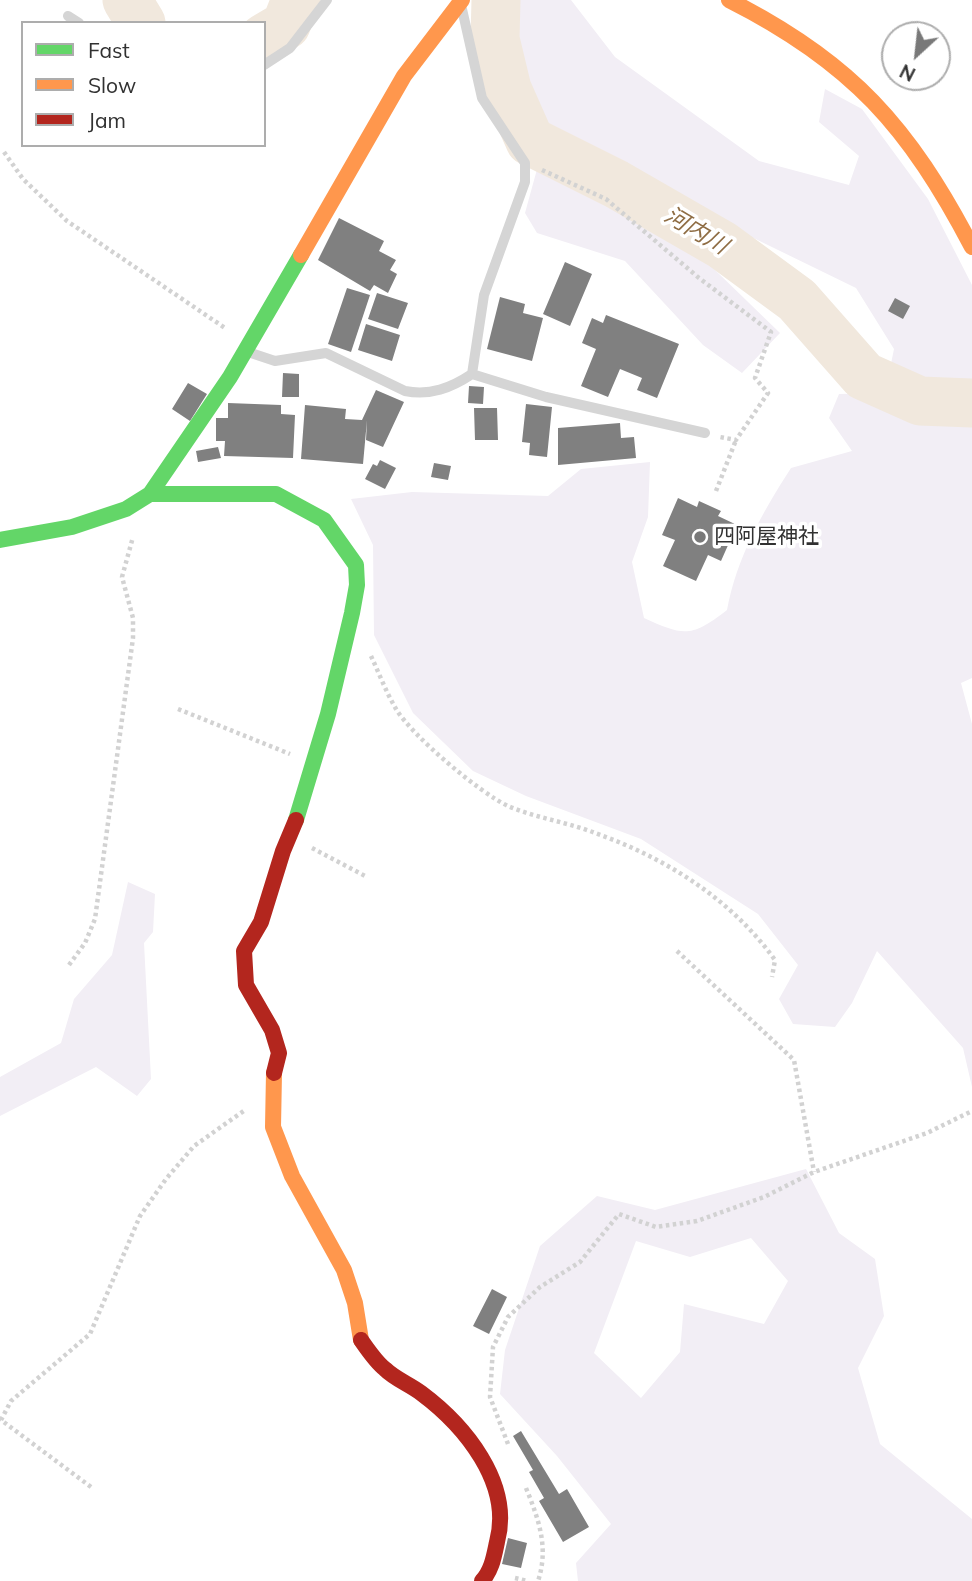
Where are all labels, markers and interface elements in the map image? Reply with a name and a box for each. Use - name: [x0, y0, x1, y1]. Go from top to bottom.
- legend: [21, 21, 266, 147]
- north arrow: [881, 21, 951, 91]
- text: Fast: [88, 37, 130, 63]
- text: N: [896, 59, 919, 87]
- text: Slow: [88, 72, 136, 98]
- text: Jam: [88, 107, 126, 133]
- water label: 河内川: [659, 201, 733, 261]
- place label: 四阿屋神社: [714, 524, 819, 550]
- marker: 四阿屋神社: [692, 529, 708, 545]

